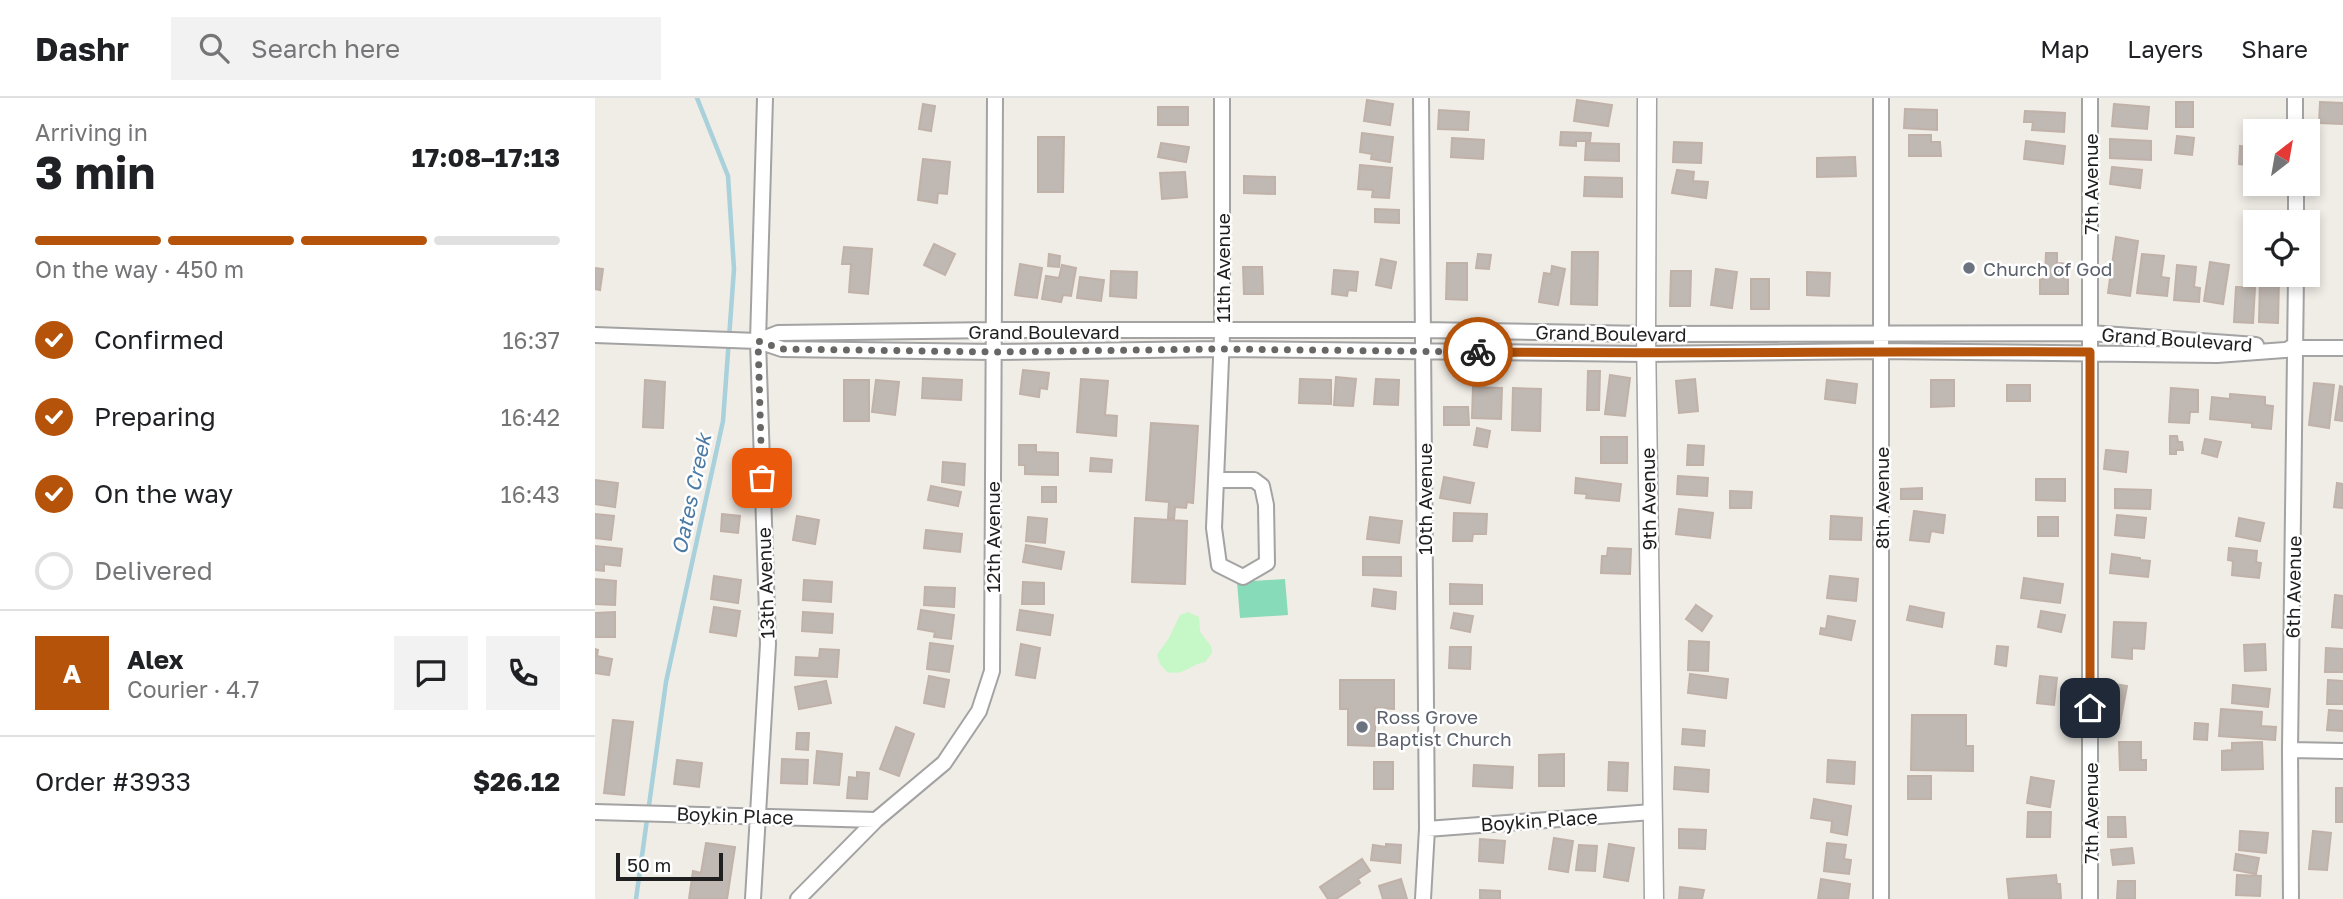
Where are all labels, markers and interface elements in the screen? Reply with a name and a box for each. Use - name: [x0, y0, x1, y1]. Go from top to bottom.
- search box: [171, 17, 661, 80]
- text: Dashr: [35, 29, 129, 68]
- icon: search: [195, 29, 233, 67]
- text: Search here: [251, 33, 400, 64]
- text: Map: [2040, 34, 2089, 63]
- text: Layers: [2127, 34, 2203, 63]
- text: Share: [2241, 34, 2308, 63]
- text: Arriving in: [35, 118, 148, 146]
- north arrow: [2243, 119, 2321, 196]
- map controls: [2243, 119, 2320, 287]
- street label: 7th Avenue: [2079, 133, 2102, 235]
- text: 17:08–17:13: [412, 142, 560, 173]
- text: 3 min: [35, 144, 155, 199]
- button: locate: [2243, 210, 2320, 287]
- street label: 11th Avenue: [1211, 213, 1234, 323]
- text: On the way · 450 m: [35, 255, 244, 283]
- place label: Church of God: [1983, 257, 2113, 280]
- marker: Church of God: [1961, 260, 1977, 276]
- courier: [1443, 317, 1513, 387]
- street label: Grand Boulevard: [968, 320, 1120, 343]
- street label: Grand Boulevard: [1535, 320, 1687, 346]
- icon: check: [35, 321, 73, 359]
- street label: Grand Boulevard: [2101, 322, 2253, 356]
- text: Confirmed: [94, 324, 224, 355]
- text: 16:37: [502, 326, 560, 354]
- icon: bike: [1459, 333, 1497, 371]
- icon: check: [35, 398, 73, 436]
- text: Preparing: [94, 401, 216, 432]
- text: 16:42: [501, 403, 560, 431]
- water label: Oates Creek: [666, 429, 717, 557]
- street label: 10th Avenue: [1413, 443, 1436, 555]
- street label: 8th Avenue: [1870, 447, 1893, 549]
- pin: [732, 448, 792, 508]
- street label: 9th Avenue: [1636, 448, 1660, 550]
- icon: bag: [743, 459, 781, 497]
- icon: check: [35, 475, 73, 513]
- text: On the way: [94, 478, 233, 509]
- text: 16:43: [501, 480, 560, 508]
- street label: 12th Avenue: [981, 481, 1004, 593]
- street label: 13th Avenue: [752, 527, 778, 639]
- street label: 6th Avenue: [2281, 536, 2305, 638]
- text: Delivered: [94, 555, 213, 586]
- button: chat: [394, 636, 468, 710]
- button: phone: [486, 636, 560, 710]
- text: Alex: [127, 644, 184, 675]
- text: A: [63, 658, 81, 689]
- text: Courier · 4.7: [127, 675, 259, 703]
- pin: [2060, 678, 2120, 738]
- icon: home: [2071, 689, 2109, 727]
- place label: Ross Grove Baptist Church: [1376, 705, 1512, 750]
- marker: Ross Grove Baptist Church: [1354, 719, 1370, 735]
- street label: 7th Avenue: [2079, 762, 2102, 864]
- text: Order #3933: [35, 766, 191, 797]
- text: $26.12: [473, 766, 560, 797]
- street label: Boykin Place: [676, 801, 794, 829]
- street label: Boykin Place: [1480, 804, 1598, 836]
- scale bar: [616, 850, 723, 882]
- text: 50 m: [627, 853, 671, 876]

